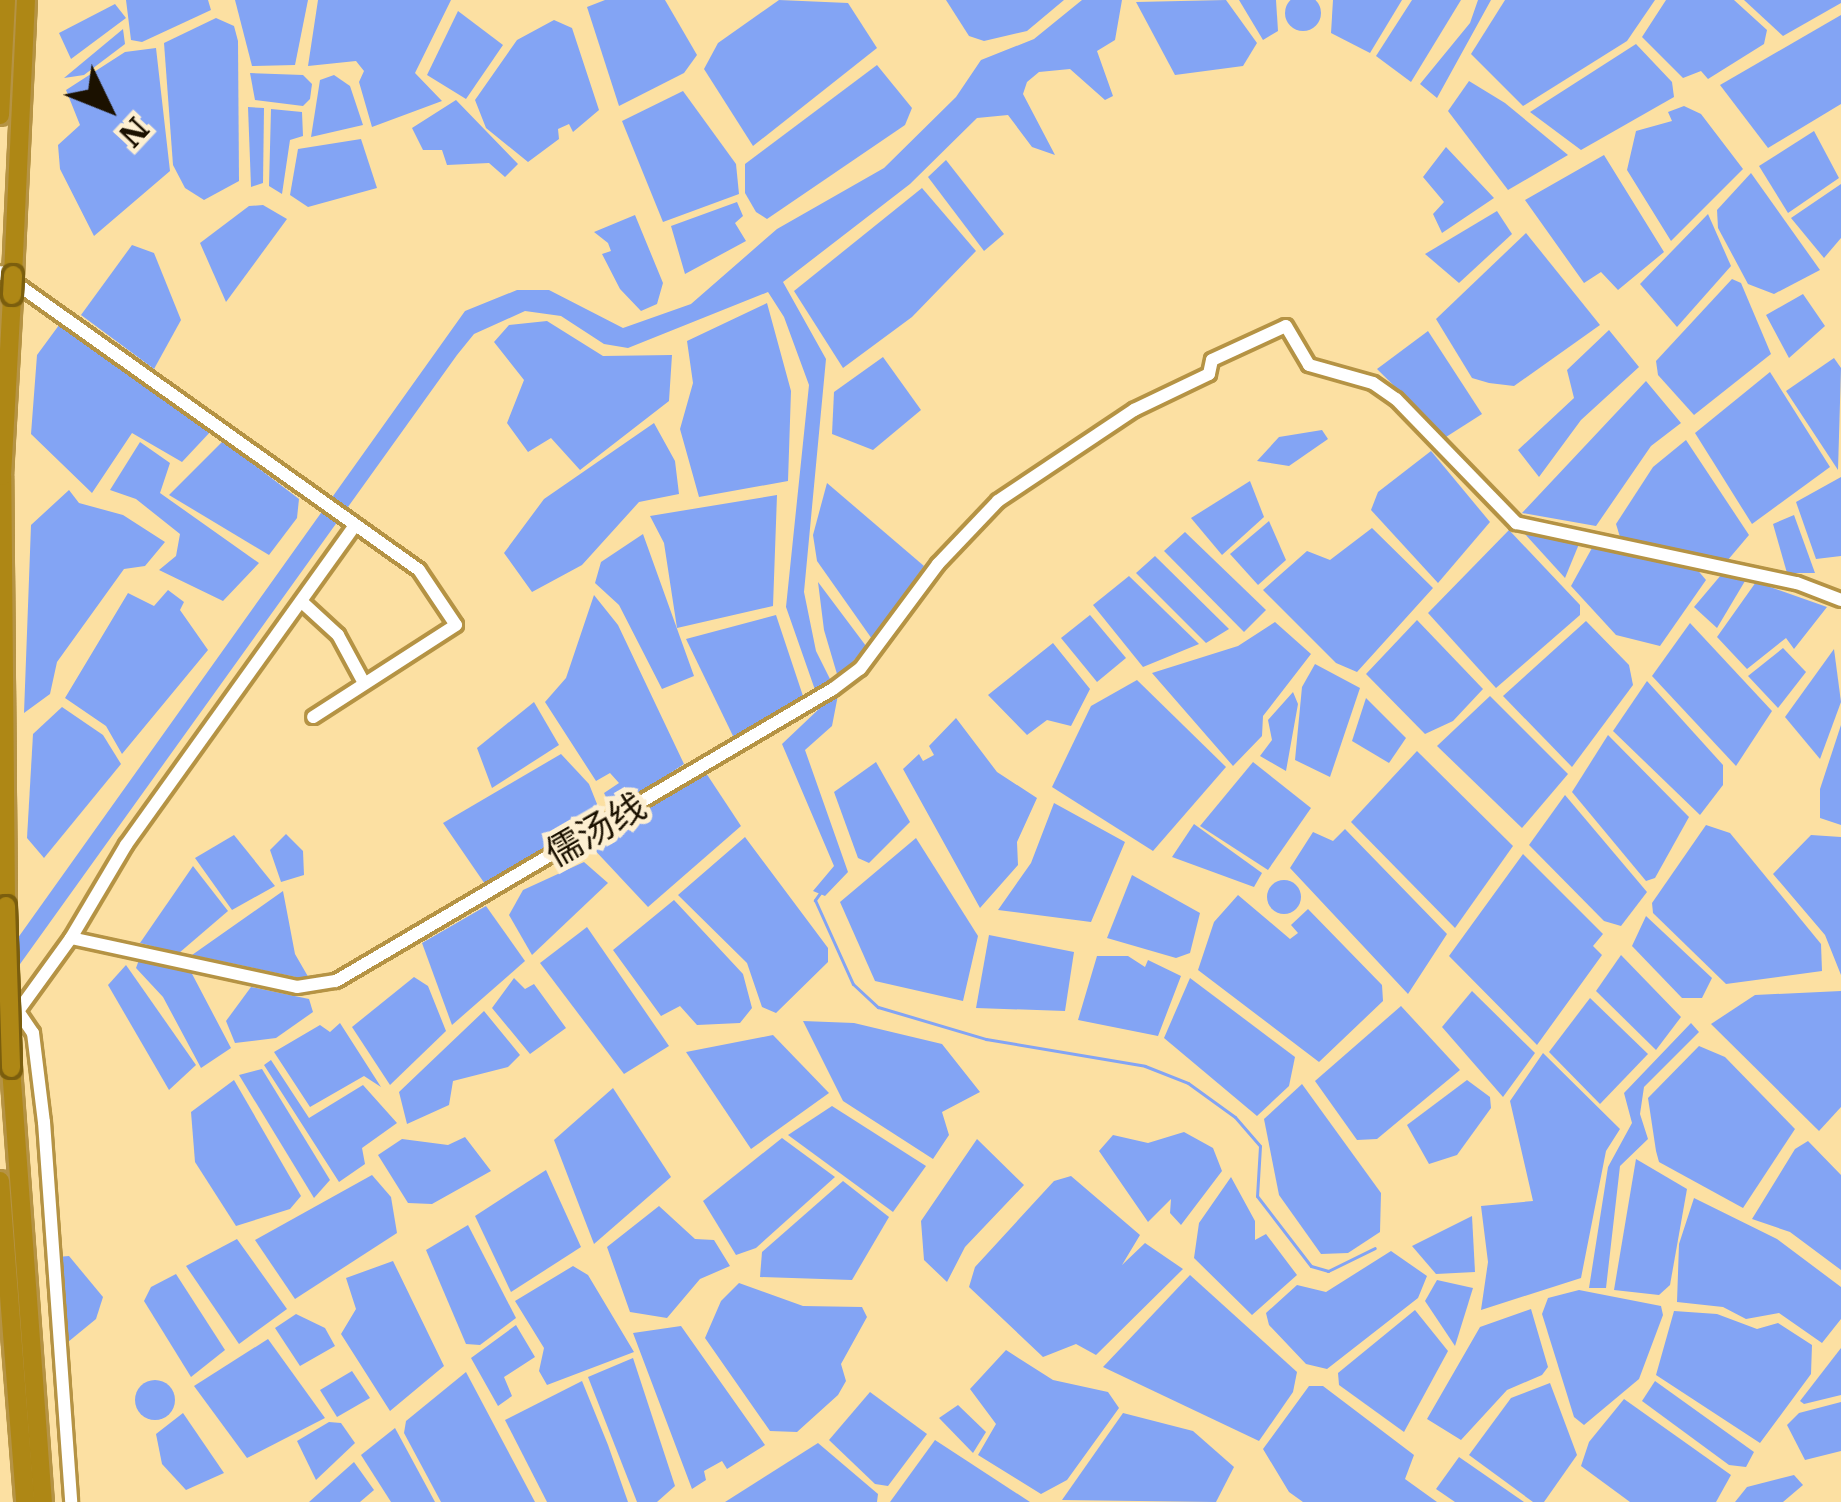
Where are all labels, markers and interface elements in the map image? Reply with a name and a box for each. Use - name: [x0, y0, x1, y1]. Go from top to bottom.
- north arrow: [48, 48, 168, 168]
- text: N: [110, 109, 159, 157]
- street label: 儒汤线: [537, 783, 653, 875]

